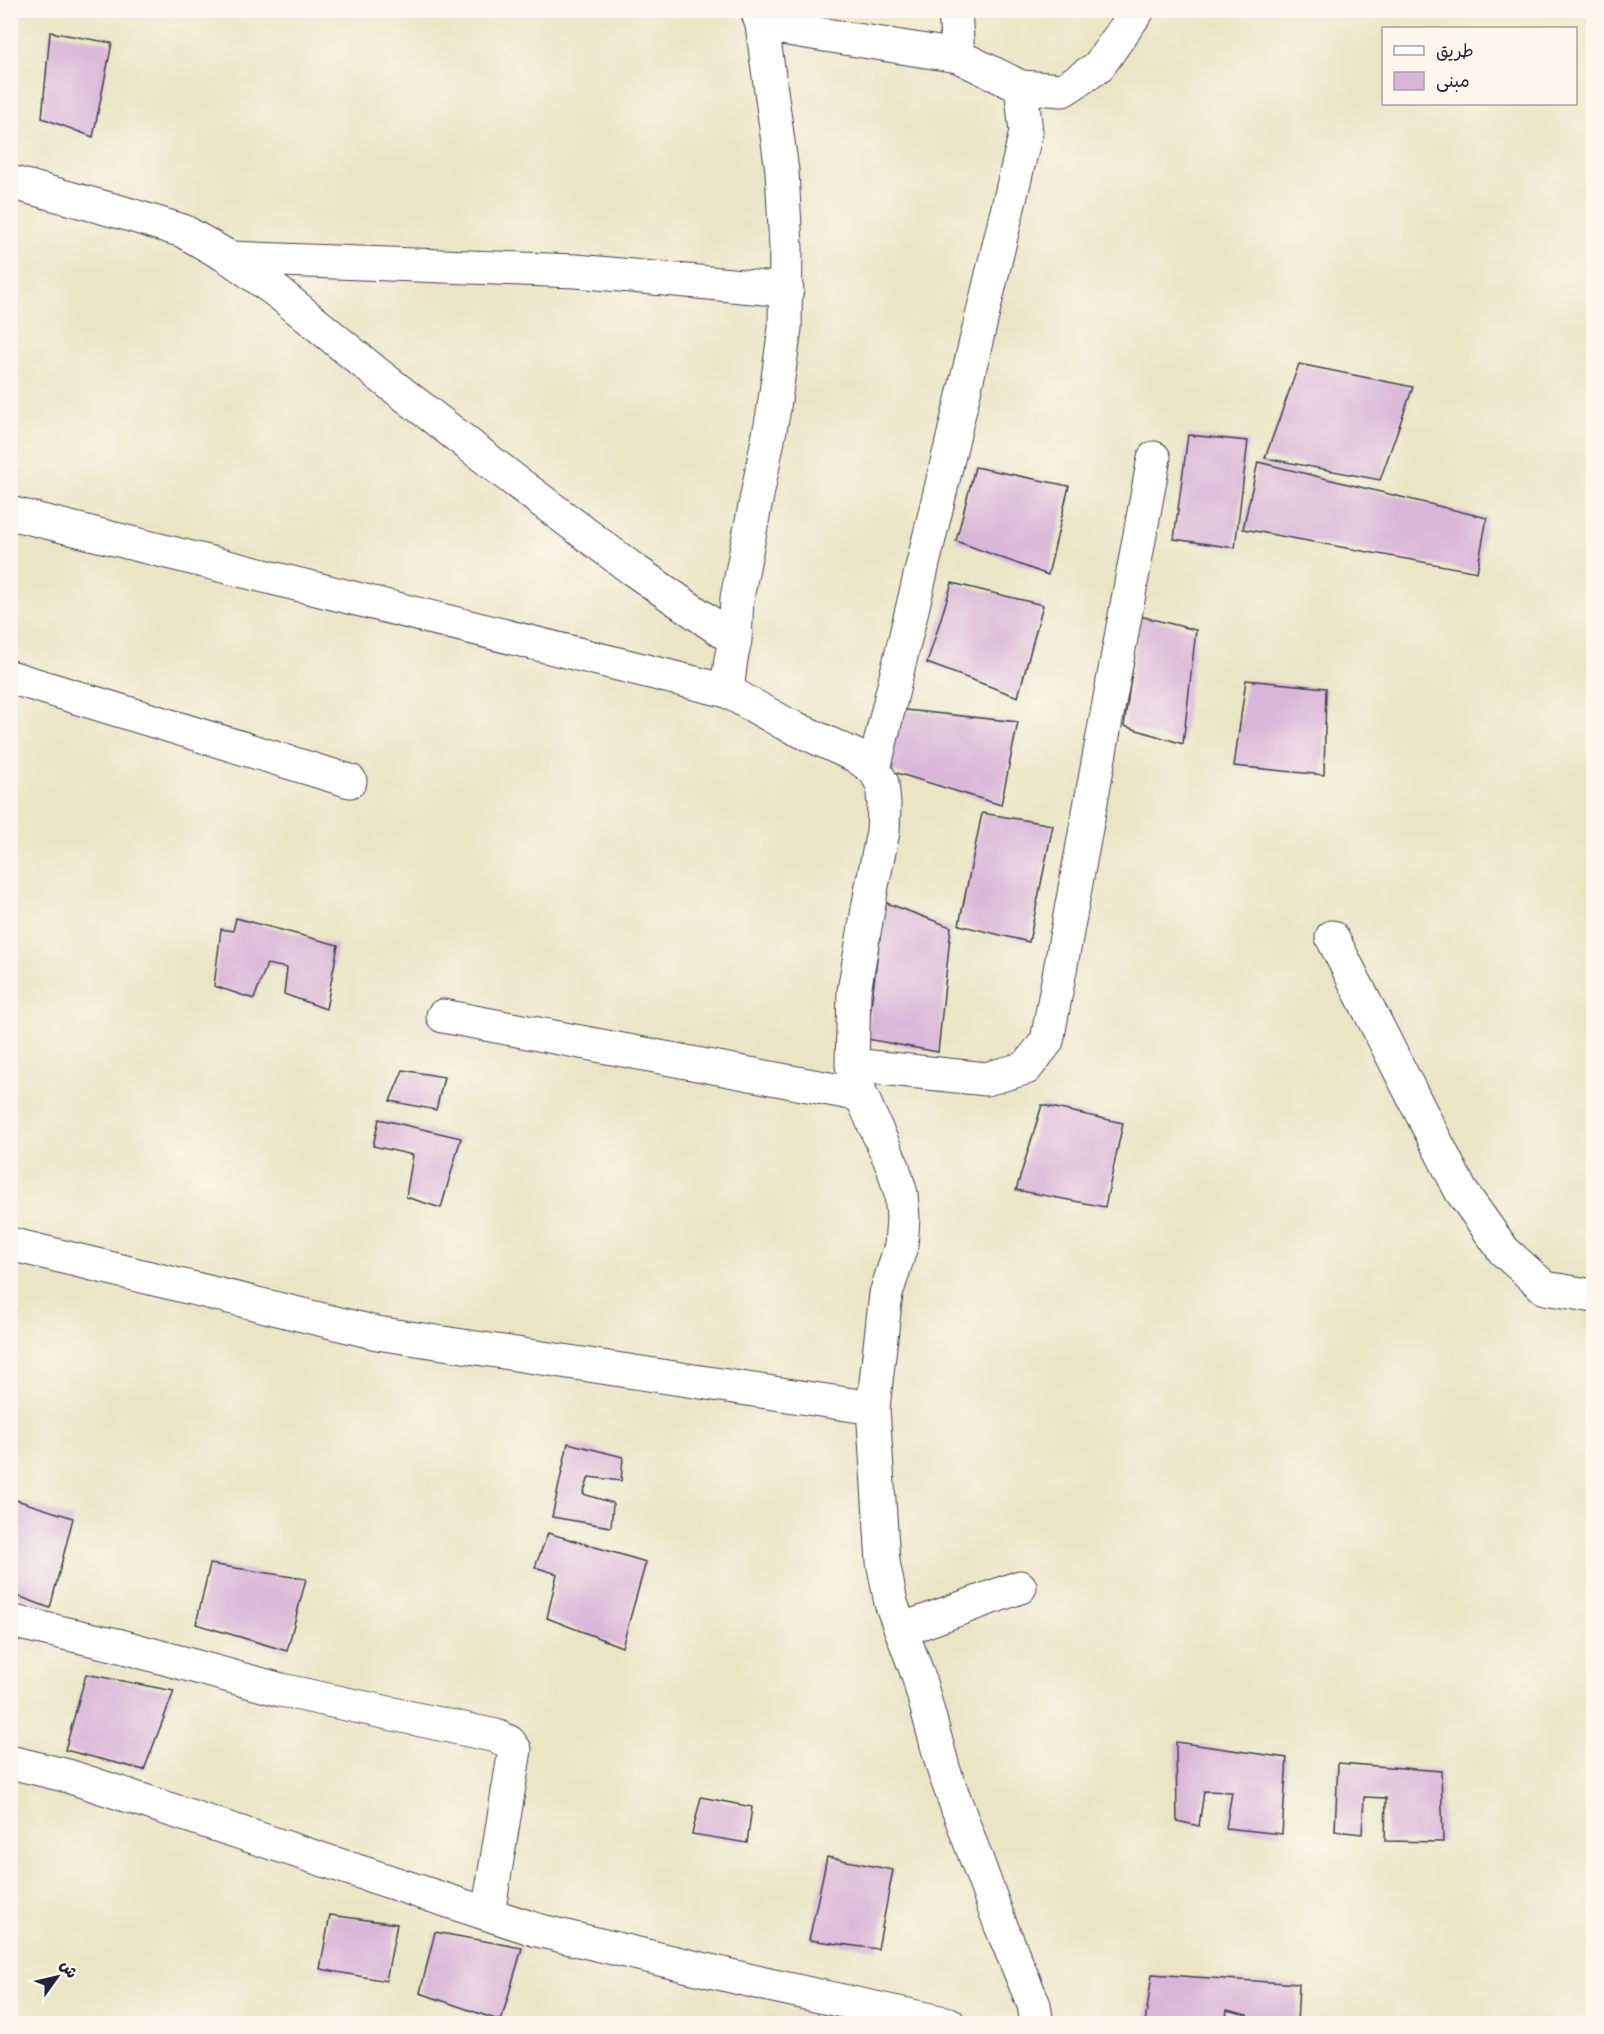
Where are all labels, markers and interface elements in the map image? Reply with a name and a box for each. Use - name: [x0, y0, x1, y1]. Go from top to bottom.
- legend: [1382, 27, 1577, 105]
- text: طريق: [1436, 38, 1474, 67]
- text: مبنى: [1436, 68, 1470, 97]
- north arrow: [27, 1947, 87, 2007]
- text: ش: [53, 1955, 83, 1984]

